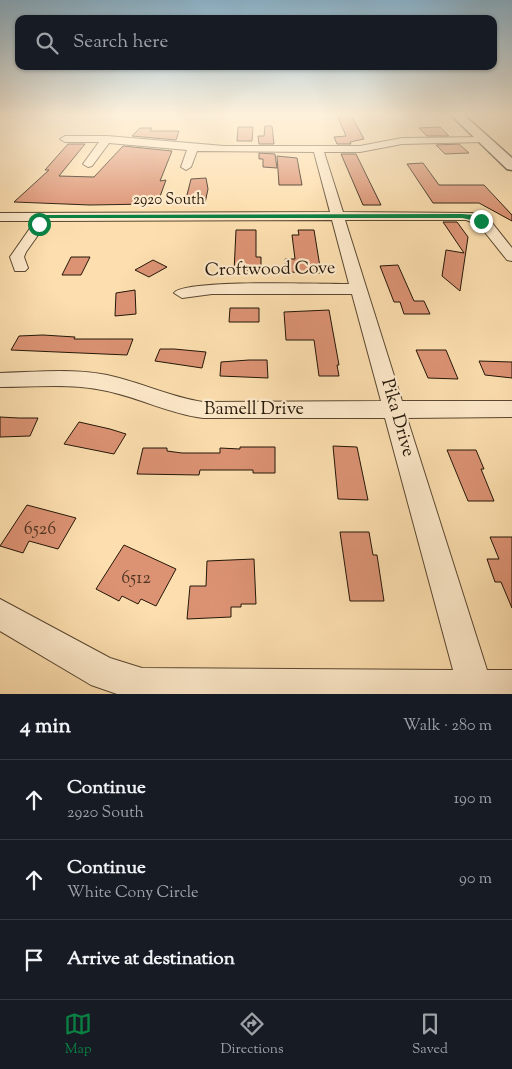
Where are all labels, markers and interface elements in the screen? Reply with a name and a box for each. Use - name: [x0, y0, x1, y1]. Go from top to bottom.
- search box: [15, 15, 497, 70]
- icon: search: [33, 29, 61, 57]
- text: Search here: [73, 29, 168, 56]
- street label: 2920 South: [133, 190, 205, 211]
- route end: [470, 210, 493, 233]
- route start: [28, 213, 51, 236]
- street label: Croftwood Cove: [205, 256, 335, 284]
- street label: Pika Drive: [373, 376, 421, 460]
- street label: Bamell Drive: [204, 397, 304, 423]
- house number: 6526: [24, 517, 56, 543]
- house number: 6512: [121, 566, 151, 592]
- text: 4 min: [20, 712, 71, 742]
- text: Walk · 280 m: [403, 715, 492, 738]
- text: Continue: [67, 775, 146, 802]
- icon: ahead: [20, 786, 48, 814]
- text: 190 m: [454, 788, 492, 811]
- text: 2920 South: [67, 802, 144, 825]
- text: Continue: [67, 855, 146, 882]
- icon: ahead: [20, 866, 48, 894]
- text: 90 m: [459, 868, 492, 891]
- text: White Cony Circle: [67, 882, 199, 905]
- icon: arrive: [20, 946, 48, 974]
- text: Arrive at destination: [67, 946, 235, 973]
- tab: Map: [64, 1010, 92, 1060]
- tab: Directions: [220, 1010, 284, 1060]
- tab: Saved: [412, 1010, 448, 1060]

